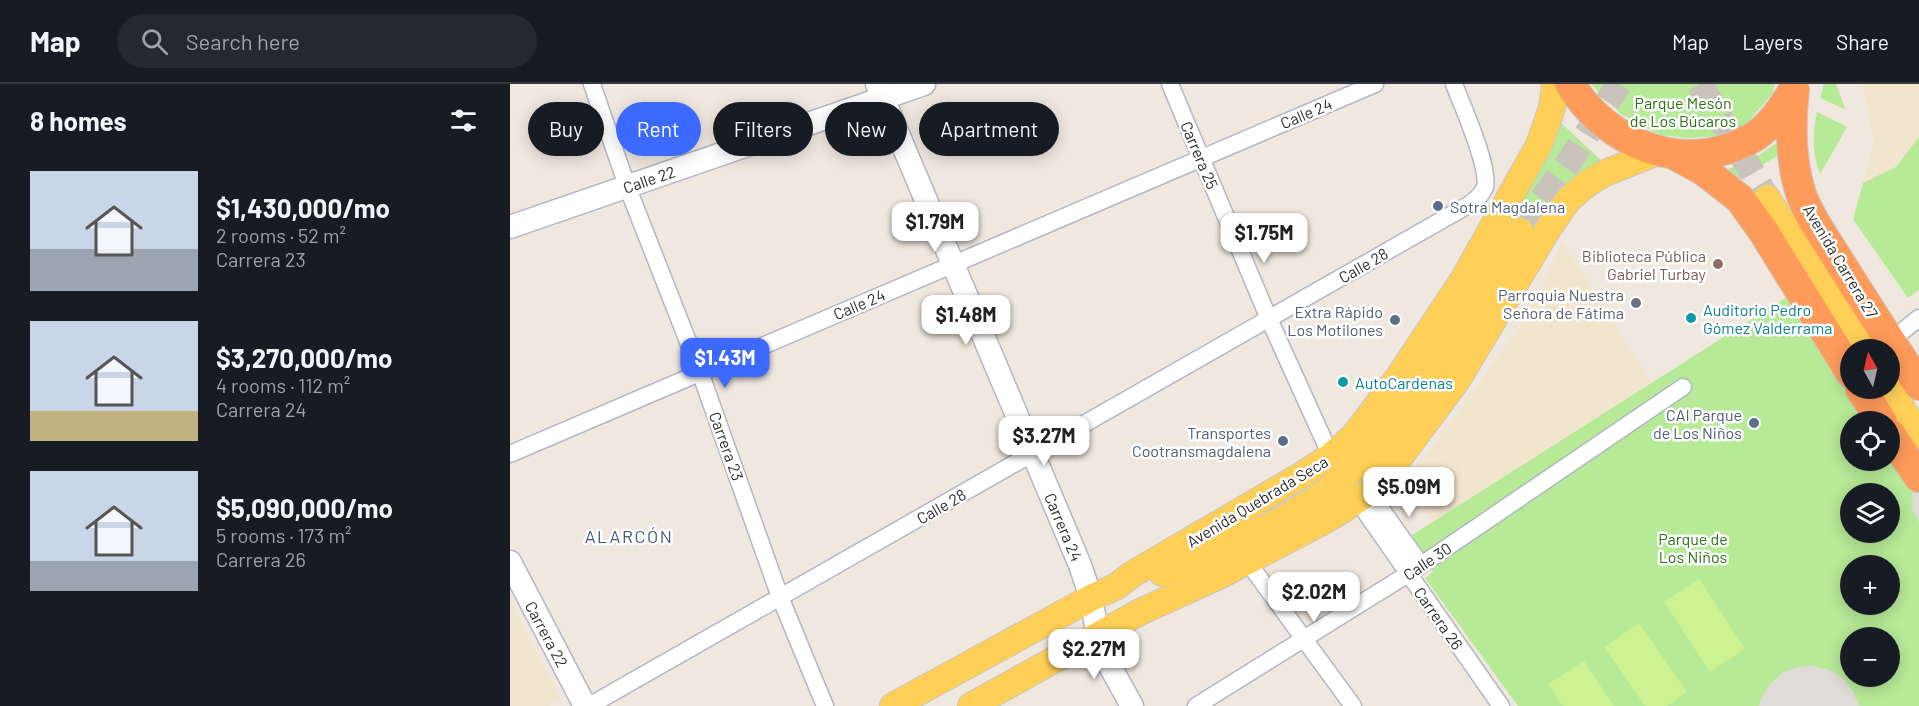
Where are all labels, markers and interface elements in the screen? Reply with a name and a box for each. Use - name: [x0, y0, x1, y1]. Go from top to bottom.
- search box: [117, 14, 537, 68]
- text: Map: [30, 24, 81, 58]
- icon: search: [138, 25, 171, 58]
- text: Search here: [186, 28, 300, 54]
- text: Map: [1672, 29, 1709, 54]
- text: Layers: [1742, 29, 1803, 54]
- text: Share: [1836, 29, 1889, 54]
- park label: Parque Mesón de Los Búcaros: [1630, 93, 1736, 130]
- street label: Calle 24: [1277, 94, 1335, 132]
- chip: Buy: [528, 102, 604, 156]
- chip: Rent: [616, 102, 701, 156]
- chip: Filters: [713, 102, 813, 156]
- chip: New: [825, 102, 907, 156]
- chip: Apartment: [919, 102, 1059, 156]
- icon: filters: [447, 104, 480, 137]
- text: 8 homes: [30, 105, 127, 136]
- street label: Carrera 25: [1177, 118, 1223, 192]
- street label: Calle 22: [620, 161, 678, 197]
- text: $1,430,000/mo: [216, 192, 390, 223]
- icon: home: [78, 195, 150, 267]
- place label: Sotra Magdalena: [1450, 197, 1565, 216]
- marker: Sotra Magdalena: [1431, 199, 1445, 213]
- street label: Avenida Carrera 27: [1800, 201, 1883, 322]
- pin: $1.79M: [886, 202, 984, 253]
- text: $1.79M: [906, 209, 964, 233]
- pin: $1.75M: [1215, 213, 1313, 264]
- text: $1.75M: [1235, 220, 1293, 244]
- text: 2 rooms · 52 m²: [216, 223, 346, 247]
- street label: Calle 28: [1335, 243, 1391, 287]
- place label: Biblioteca Pública Gabriel Turbay: [1582, 246, 1707, 283]
- text: Carrera 23: [216, 247, 306, 271]
- marker: Biblioteca Pública Gabriel Turbay: [1711, 257, 1725, 271]
- street label: Calle 24: [830, 285, 888, 323]
- place label: Parroquia Nuestra Señora de Fátima: [1498, 285, 1624, 322]
- pin: $1.48M: [917, 295, 1015, 346]
- marker: Parroquia Nuestra Señora de Fátima: [1629, 296, 1643, 310]
- place label: Auditorio Pedro Gómez Valderrama: [1703, 300, 1832, 337]
- text: $1.48M: [935, 302, 997, 326]
- place label: Extra Rápido Los Motilones: [1287, 302, 1383, 339]
- marker: Auditorio Pedro Gómez Valderrama: [1684, 311, 1698, 325]
- marker: Extra Rápido Los Motilones: [1388, 313, 1402, 327]
- pin: $1.43M: [676, 338, 774, 389]
- north arrow: [1840, 339, 1900, 399]
- map controls: [1840, 339, 1900, 687]
- text: $3,270,000/mo: [216, 342, 392, 373]
- icon: home: [78, 345, 150, 417]
- text: $1.43M: [694, 345, 756, 369]
- text: 4 rooms · 112 m²: [216, 373, 350, 397]
- place label: AutoCardenas: [1355, 373, 1453, 392]
- marker: AutoCardenas: [1336, 375, 1350, 389]
- text: Carrera 24: [216, 397, 307, 421]
- place label: CAI Parque de Los Niños: [1653, 405, 1742, 442]
- street label: Carrera 23: [706, 409, 748, 483]
- button: locate: [1840, 411, 1900, 471]
- pin: $3.27M: [995, 416, 1093, 467]
- marker: CAI Parque de Los Niños: [1747, 416, 1761, 430]
- text: $3.27M: [1012, 423, 1076, 447]
- place label: Transportes Cootransmagdalena: [1132, 423, 1271, 460]
- marker: Transportes Cootransmagdalena: [1276, 434, 1290, 448]
- street label: Avenida Quebrada Seca: [1183, 451, 1331, 551]
- pin: $5.09M: [1360, 467, 1458, 518]
- text: $5.09M: [1377, 474, 1441, 498]
- button: layers: [1840, 483, 1900, 543]
- street label: Calle 28: [913, 484, 969, 528]
- street label: Carrera 24: [1041, 490, 1087, 564]
- text: $5,090,000/mo: [216, 492, 393, 523]
- icon: home: [78, 495, 150, 567]
- text: 5 rooms · 173 m²: [216, 523, 351, 547]
- district label: ALARCÓN: [585, 525, 673, 547]
- park label: Parque de Los Niños: [1658, 529, 1728, 566]
- street label: Calle 30: [1399, 538, 1455, 584]
- text: Carrera 26: [216, 547, 306, 571]
- button: +: [1840, 555, 1900, 615]
- pin: $2.02M: [1265, 572, 1363, 623]
- text: $2.02M: [1282, 579, 1346, 603]
- street label: Carrera 26: [1411, 583, 1467, 653]
- street label: Carrera 22: [522, 598, 572, 670]
- button: −: [1840, 627, 1900, 687]
- pin: $2.27M: [1045, 629, 1143, 680]
- text: $2.27M: [1062, 636, 1126, 660]

